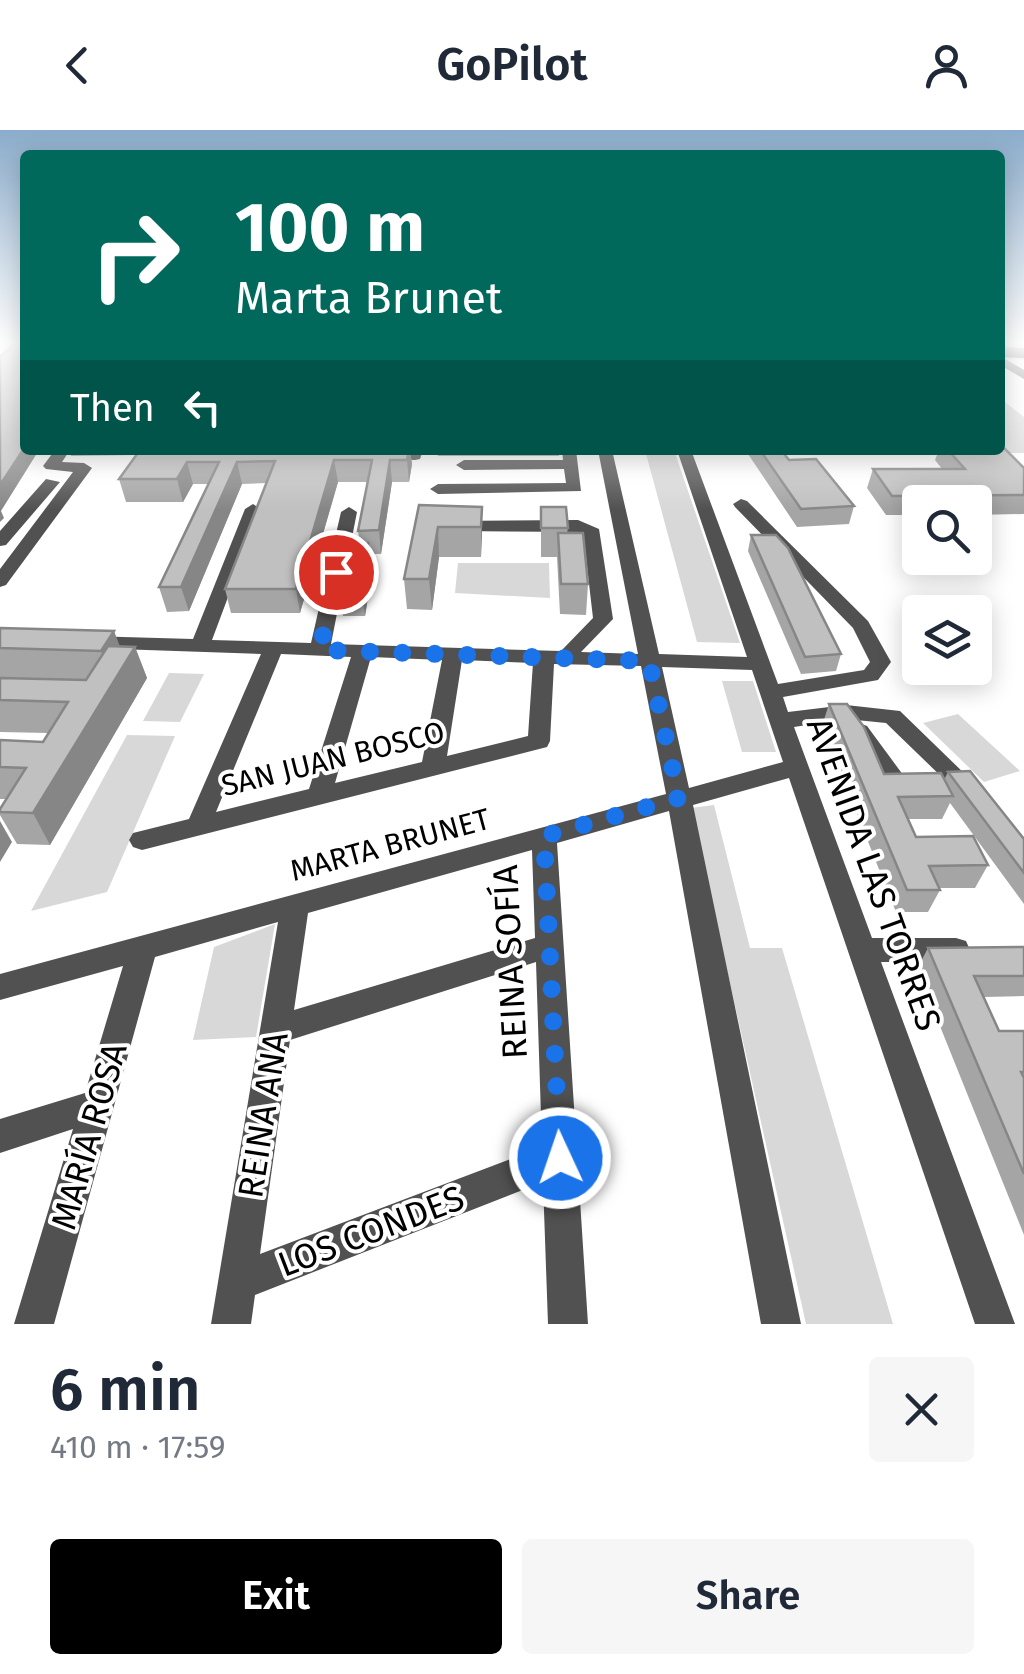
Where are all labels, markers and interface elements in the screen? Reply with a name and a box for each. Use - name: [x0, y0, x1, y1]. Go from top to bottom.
- icon: back: [50, 38, 105, 93]
- text: GoPilot: [436, 38, 588, 92]
- icon: person: [919, 38, 974, 93]
- text: 100 m: [235, 186, 425, 270]
- icon: right: [70, 190, 200, 320]
- text: Marta Brunet: [235, 271, 502, 325]
- icon: left: [175, 380, 230, 435]
- text: Then: [70, 385, 155, 431]
- map controls: [902, 485, 992, 685]
- button: search: [902, 485, 992, 575]
- pin: [294, 530, 379, 615]
- icon: arrive: [309, 545, 364, 600]
- button: layers: [902, 595, 992, 685]
- street label: AVENIDA LAS TORRES: [798, 712, 950, 1036]
- street label: SAN JUAN BOSCO: [218, 714, 448, 804]
- street label: MARTA BRUNET: [286, 801, 494, 889]
- street label: REINA SOFÍA: [484, 864, 536, 1060]
- street label: REINA ANA: [229, 1029, 297, 1201]
- street label: MARÍA ROSA: [42, 1038, 136, 1234]
- position arrow: [508, 1106, 612, 1210]
- street label: LOS CONDES: [272, 1176, 470, 1286]
- text: 6 min: [50, 1354, 201, 1426]
- button: close: [869, 1357, 974, 1462]
- text: 410 m · 17:59: [50, 1428, 226, 1466]
- button: Exit: [50, 1539, 502, 1654]
- button: Share: [522, 1539, 974, 1654]

